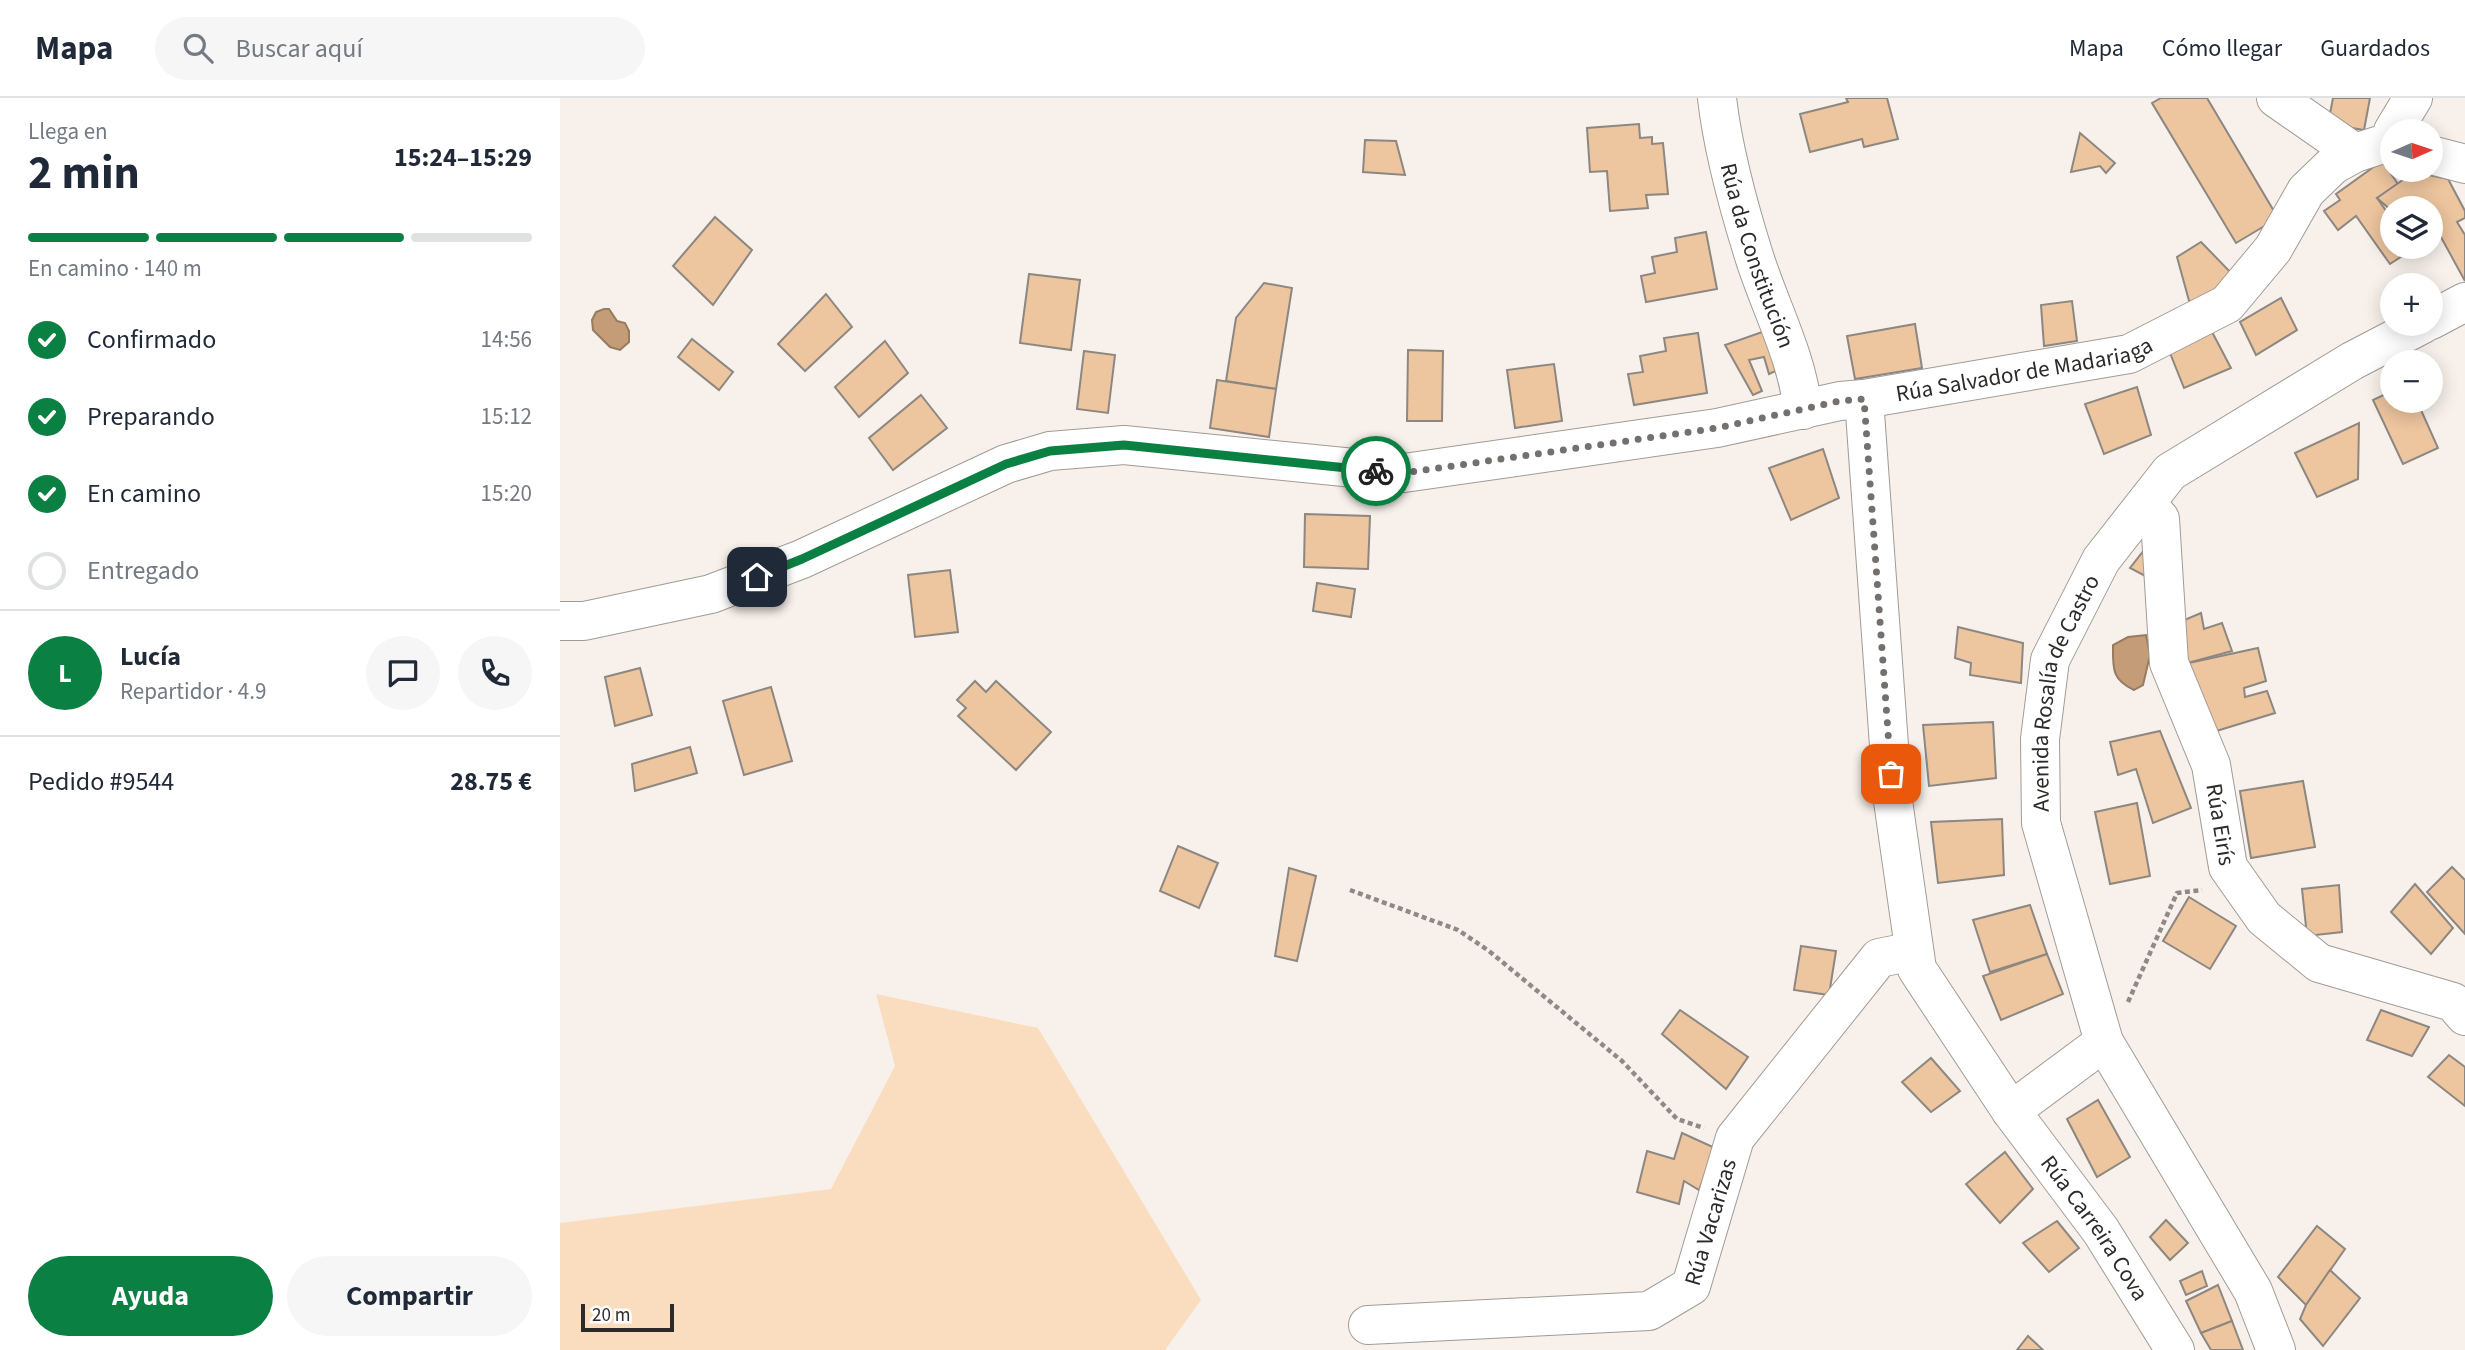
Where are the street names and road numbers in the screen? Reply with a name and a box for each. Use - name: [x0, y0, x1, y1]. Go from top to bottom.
- street label: Rúa da Constitución: [1712, 160, 1803, 353]
- street label: Rúa Salvador de Madariaga: [1893, 328, 2158, 410]
- street label: Avenida Rosalía de Castro: [2023, 568, 2108, 812]
- street label: Rúa Eirís: [2198, 781, 2244, 868]
- street label: Rúa Carreira Cova: [2033, 1148, 2157, 1307]
- street label: Rúa Vacarizas: [1676, 1155, 1744, 1289]

